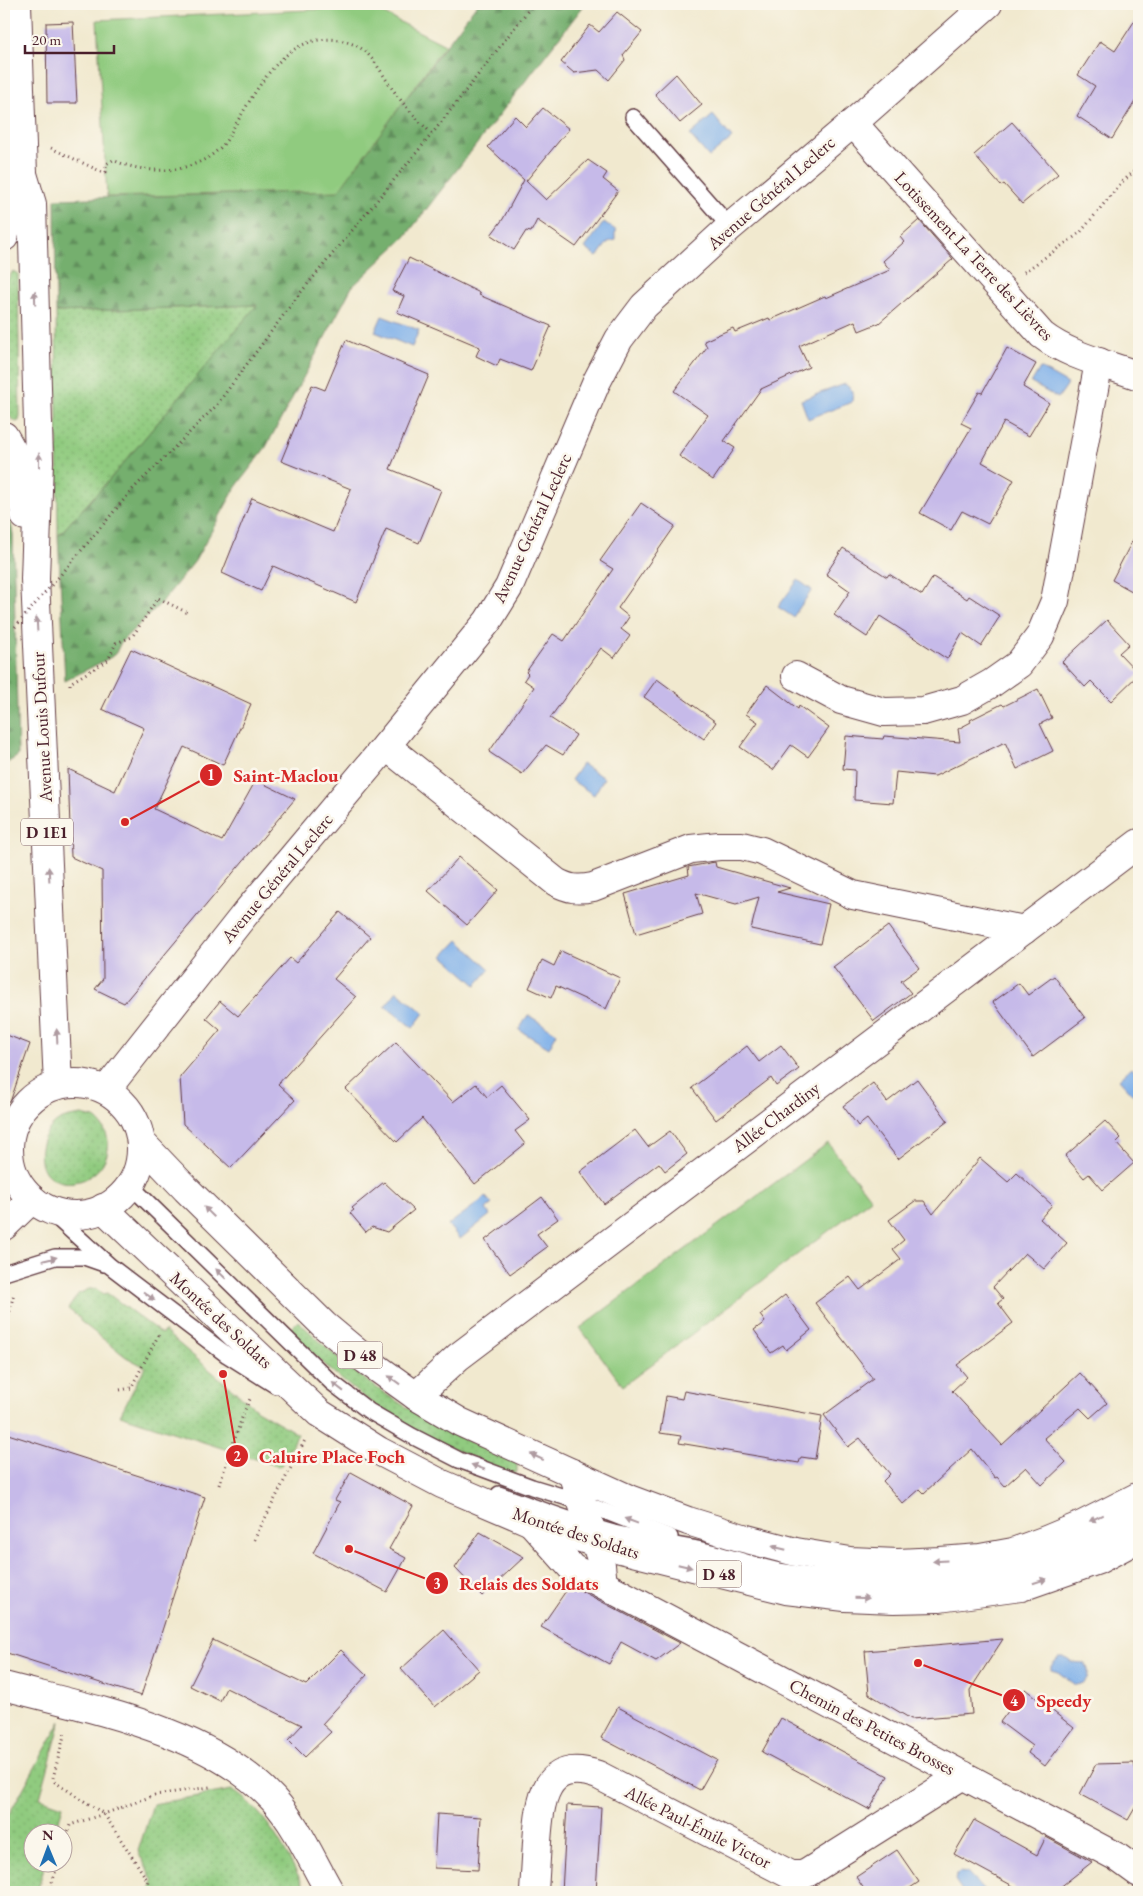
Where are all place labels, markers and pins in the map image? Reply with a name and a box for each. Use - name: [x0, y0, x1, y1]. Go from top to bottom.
- callout: Saint-Maclou: [199, 758, 349, 792]
- callout: Caluire Place Foch: [224, 1439, 415, 1473]
- callout: Relais des Soldats: [425, 1566, 609, 1600]
- callout: Speedy: [1002, 1683, 1102, 1717]

